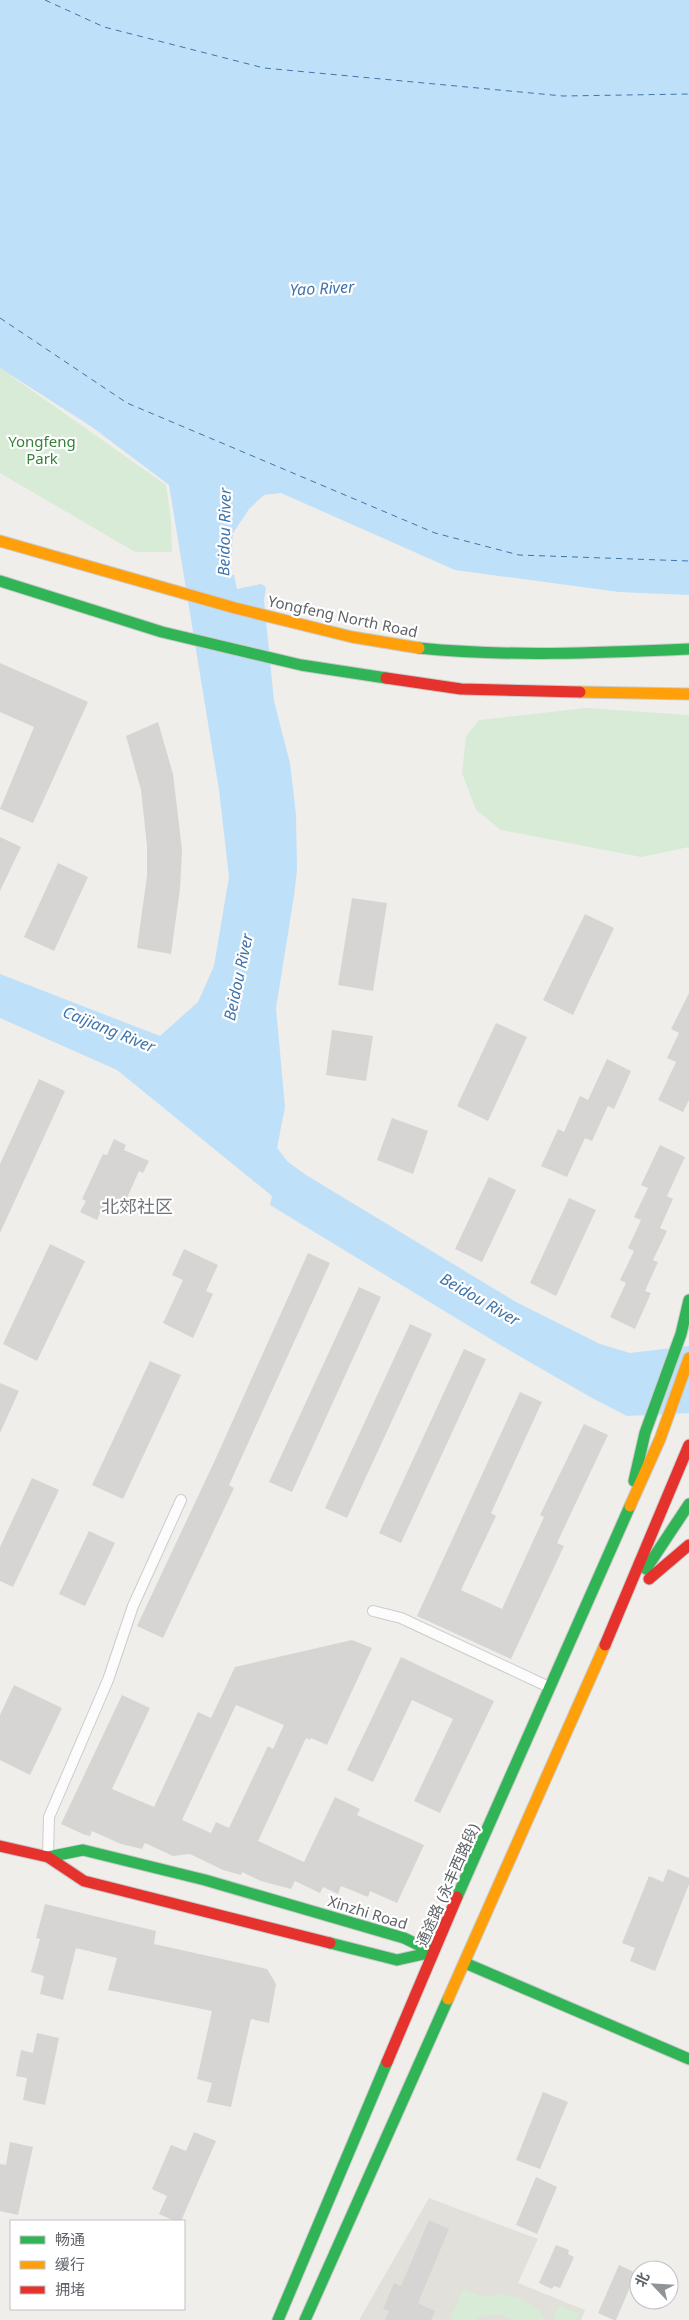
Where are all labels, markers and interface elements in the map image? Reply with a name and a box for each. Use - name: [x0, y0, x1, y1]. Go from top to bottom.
- water label: Yao River: [289, 275, 356, 301]
- park label: Yongfeng Park: [8, 431, 76, 468]
- water label: Beidou River: [212, 487, 236, 576]
- street label: Yongfeng North Road: [266, 590, 420, 642]
- water label: Beidou River: [218, 931, 258, 1023]
- water label: Caijiang River: [60, 1000, 159, 1058]
- district label: 北郊社区: [101, 1194, 173, 1218]
- water label: Beidou River: [436, 1267, 524, 1331]
- street label: 通途路 (永丰西路段): [411, 1820, 483, 1950]
- street label: Xinzhi Road: [326, 1890, 410, 1934]
- legend: [10, 2220, 185, 2310]
- text: 畅通: [55, 2229, 85, 2249]
- text: 缓行: [55, 2254, 85, 2274]
- north arrow: [629, 2260, 679, 2310]
- text: 北: [630, 2269, 653, 2290]
- text: 拥堵: [55, 2279, 85, 2299]

